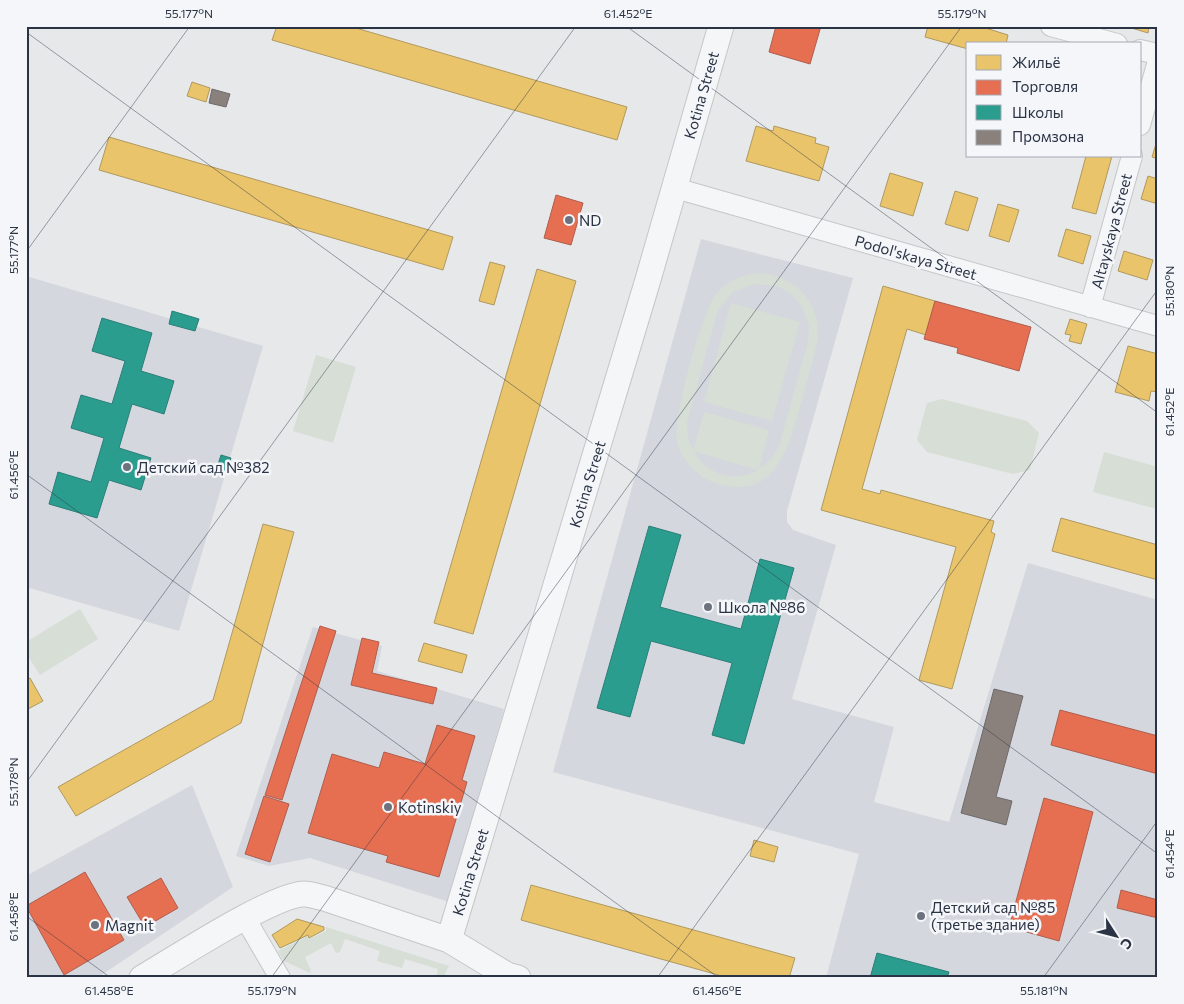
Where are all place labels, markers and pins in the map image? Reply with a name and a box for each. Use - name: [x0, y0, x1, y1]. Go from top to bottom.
- place label: ND: [579, 211, 601, 229]
- marker: ND: [563, 214, 575, 226]
- place label: Детский сад №382: [137, 458, 270, 476]
- marker: Детский сад №382: [121, 461, 133, 473]
- place label: Школа №86: [718, 598, 805, 616]
- marker: Школа №86: [702, 601, 714, 613]
- place label: Kotinskiy: [398, 798, 462, 816]
- marker: Kotinskiy: [382, 801, 394, 813]
- place label: Детский сад №85 (третье здание): [931, 898, 1055, 933]
- marker: Детский сад №85 (третье здание): [915, 910, 927, 922]
- place label: Magnit: [105, 916, 154, 934]
- marker: Magnit: [89, 919, 101, 931]

